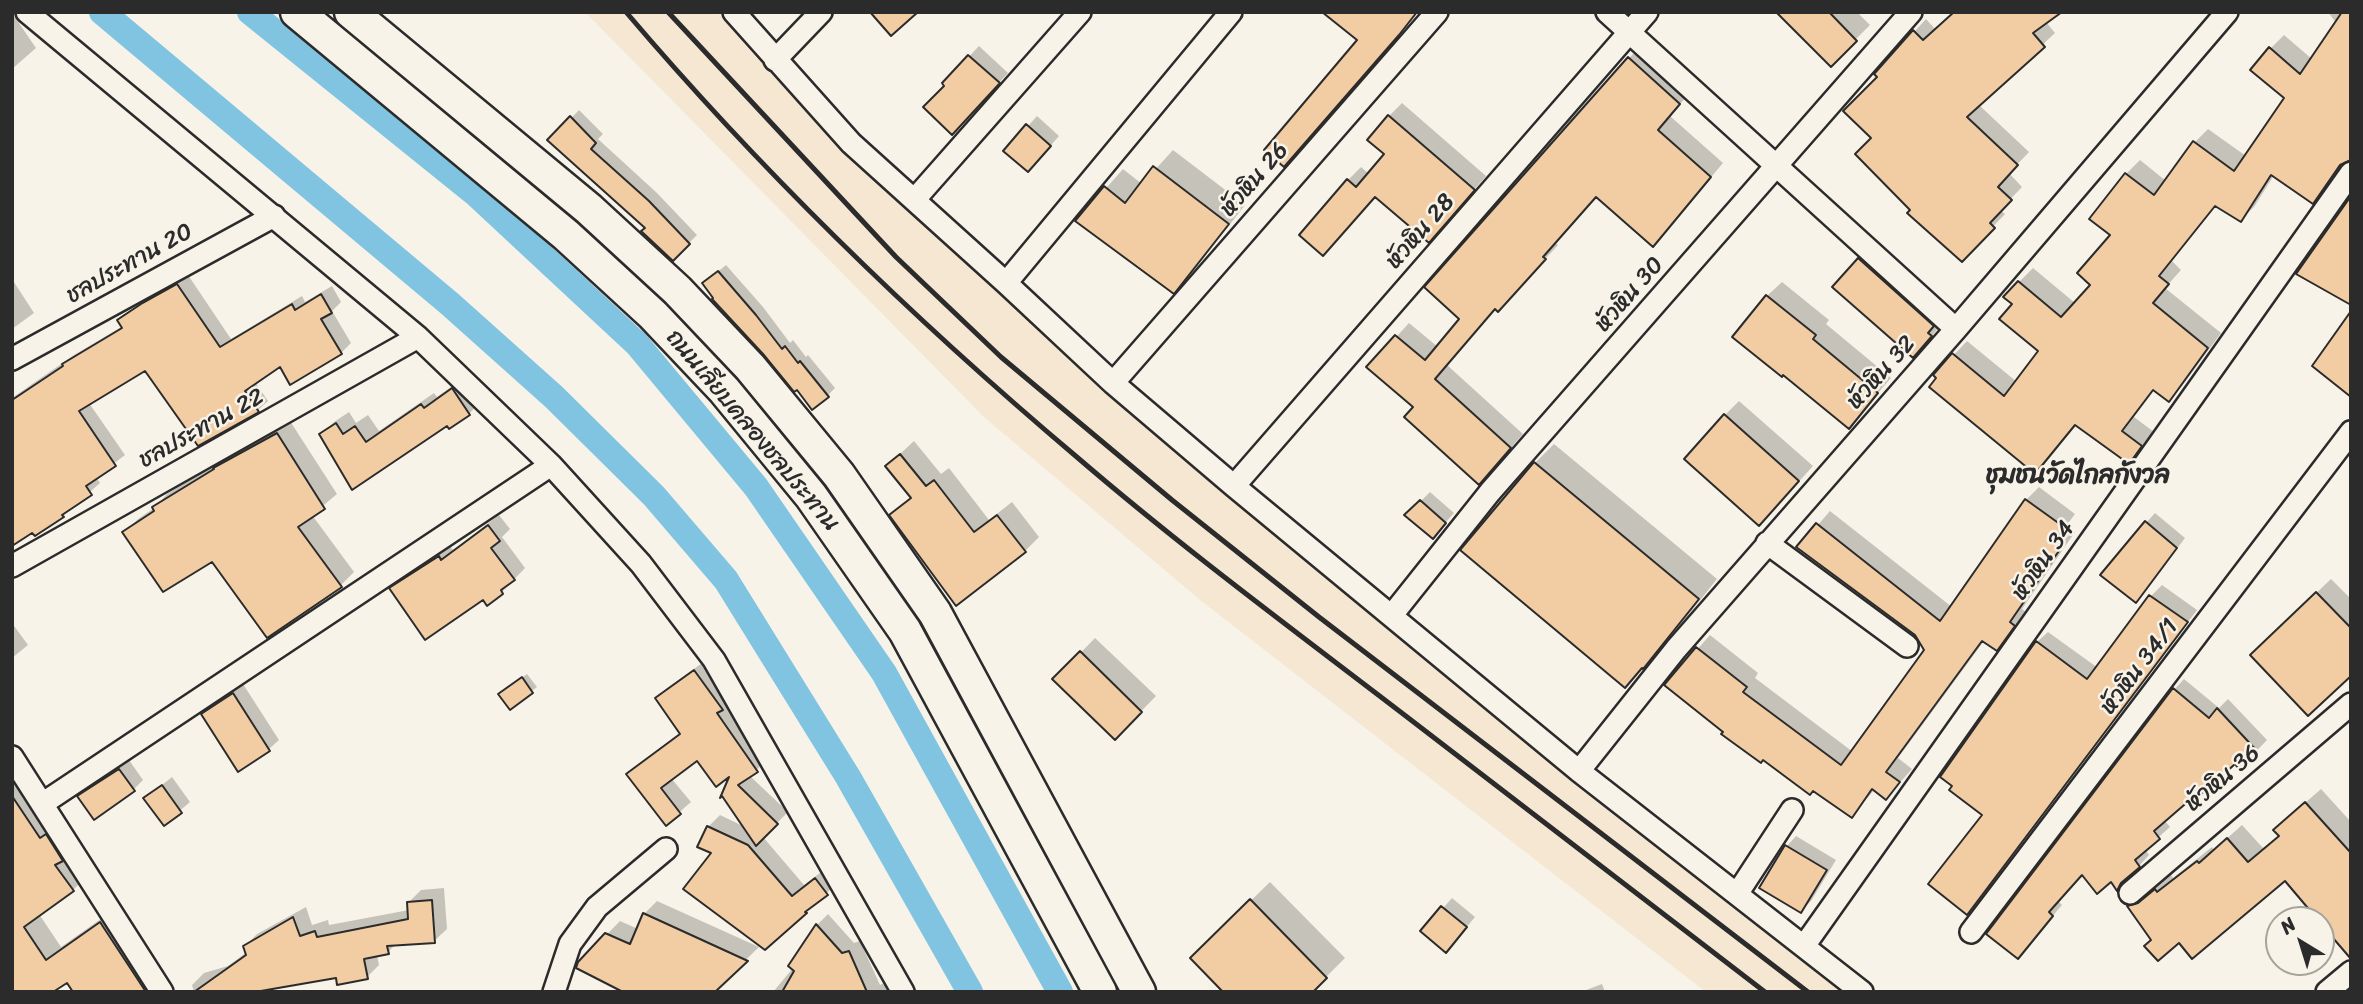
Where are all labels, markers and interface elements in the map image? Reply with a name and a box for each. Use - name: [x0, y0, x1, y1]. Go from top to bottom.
- street label: หัวหิน 26: [1215, 137, 1295, 223]
- street label: หัวหิน 28: [1380, 188, 1462, 276]
- street label: ชลประทาน 20: [62, 218, 198, 310]
- street label: หัวหิน 30: [1589, 251, 1671, 339]
- street label: ถนนเลียบคลองชลประทาน: [659, 324, 845, 538]
- street label: หัวหิน 32: [1841, 330, 1923, 416]
- street label: ชลประทาน 22: [134, 383, 270, 475]
- district label: ชุมชนวัดไกลกังวล: [1986, 460, 2170, 492]
- street label: หัวหิน 34: [2006, 516, 2082, 606]
- street label: หัวหิน 34/1: [2095, 613, 2185, 721]
- street label: หัวหิน 36: [2180, 739, 2266, 819]
- north arrow: [2265, 906, 2335, 976]
- text: N: [2273, 909, 2303, 943]

